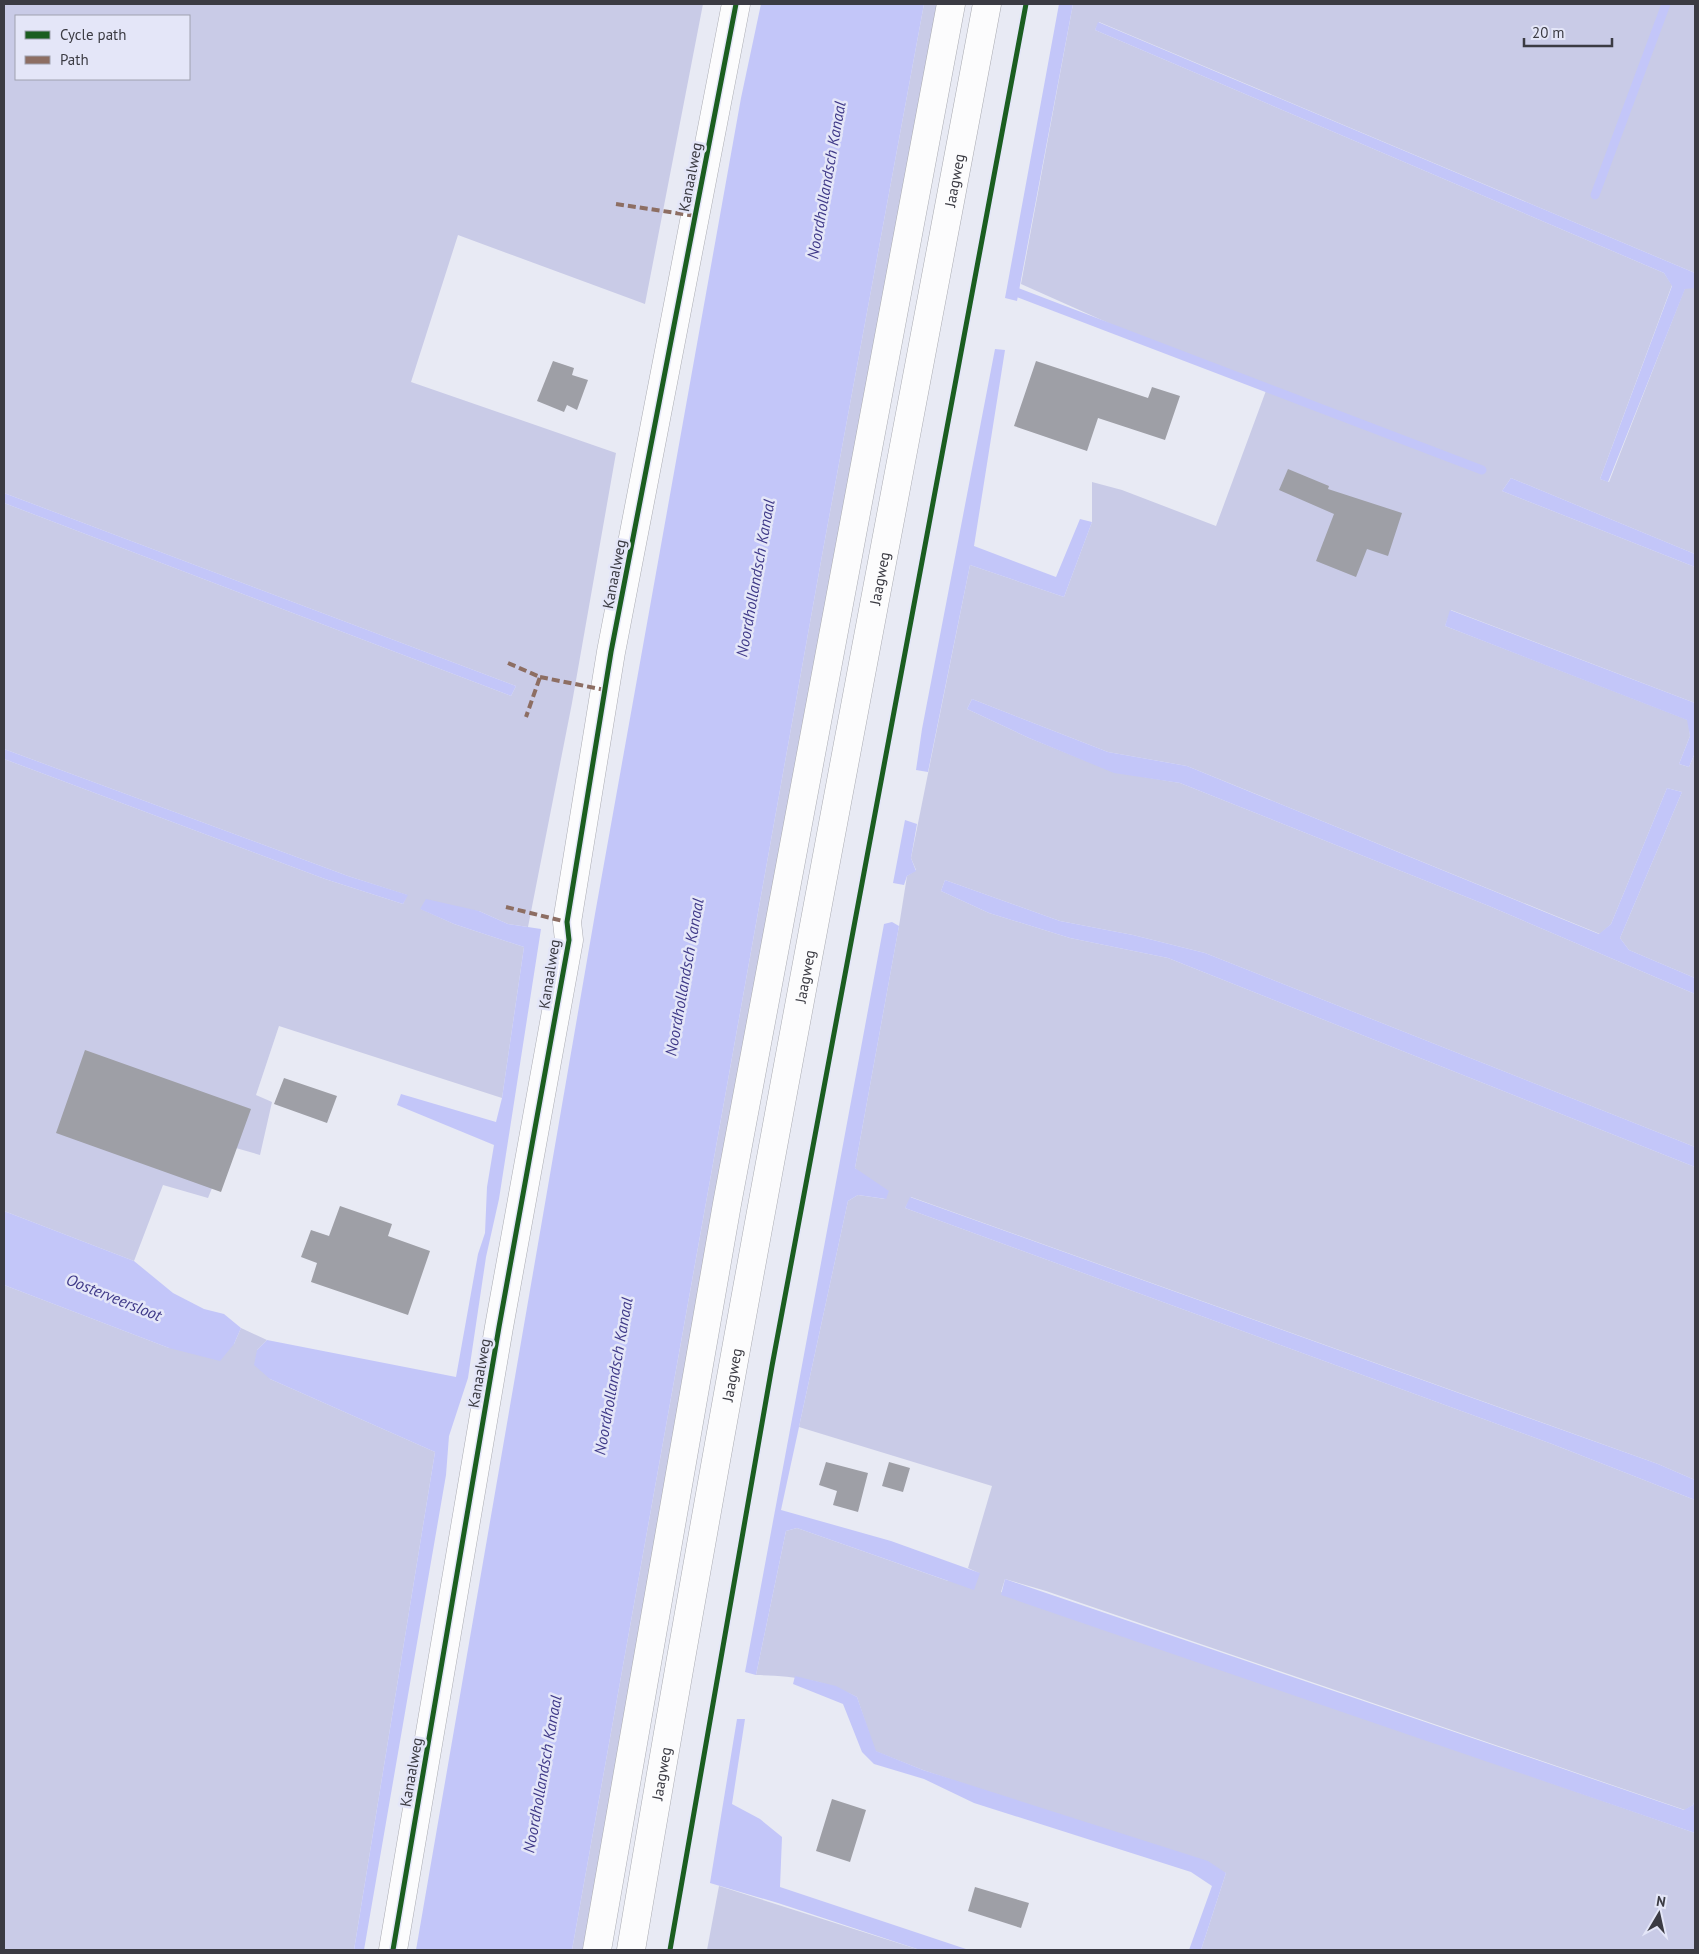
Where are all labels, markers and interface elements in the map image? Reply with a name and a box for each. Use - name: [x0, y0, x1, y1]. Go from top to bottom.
- legend: [15, 15, 190, 80]
- scale bar: [1524, 15, 1612, 47]
- text: 20 m: [1532, 23, 1565, 42]
- text: Cycle path: [60, 25, 126, 44]
- text: Path: [60, 50, 89, 69]
- water label: Noordhollandsch Kanaal: [802, 99, 850, 260]
- street label: Kanaalweg: [674, 141, 706, 213]
- street label: Jaagweg: [940, 152, 968, 209]
- water label: Noordhollandsch Kanaal: [731, 497, 779, 658]
- street label: Kanaalweg: [598, 538, 630, 610]
- street label: Jaagweg: [865, 550, 893, 607]
- water label: Noordhollandsch Kanaal: [660, 896, 708, 1057]
- street label: Kanaalweg: [534, 938, 564, 1010]
- street label: Jaagweg: [790, 948, 819, 1005]
- water label: Oosterveersloot: [63, 1269, 165, 1326]
- water label: Noordhollandsch Kanaal: [589, 1295, 637, 1456]
- street label: Kanaalweg: [464, 1337, 494, 1409]
- street label: Jaagweg: [717, 1347, 746, 1404]
- water label: Noordhollandsch Kanaal: [518, 1693, 566, 1854]
- street label: Kanaalweg: [396, 1736, 426, 1808]
- street label: Jaagweg: [647, 1745, 675, 1803]
- north arrow: [1634, 1889, 1684, 1939]
- text: N: [1655, 1892, 1667, 1911]

